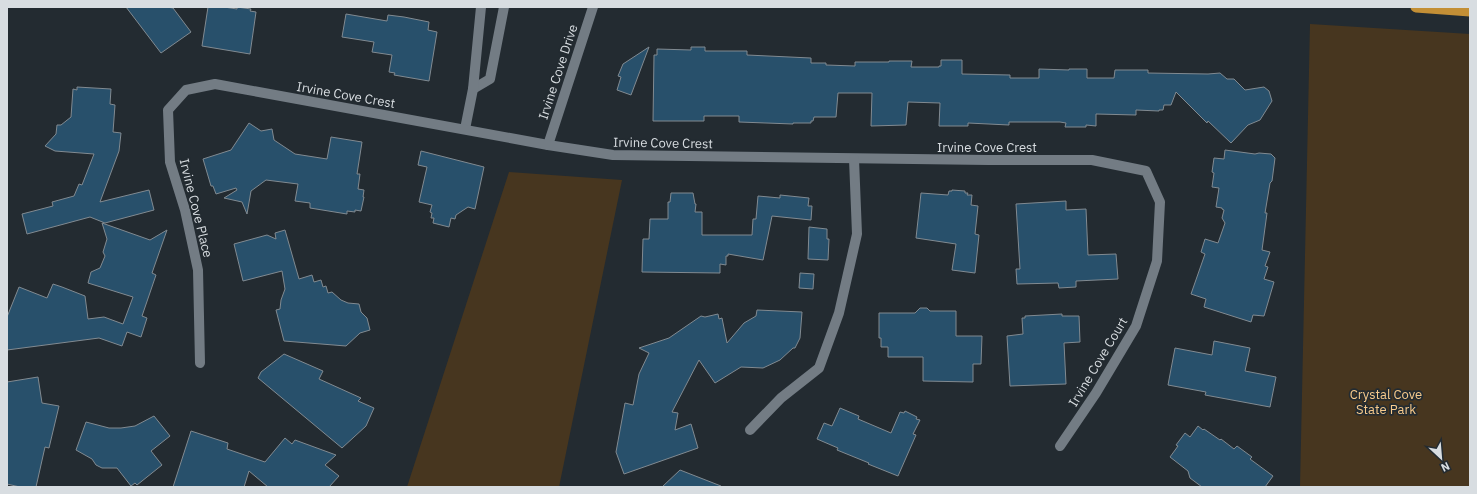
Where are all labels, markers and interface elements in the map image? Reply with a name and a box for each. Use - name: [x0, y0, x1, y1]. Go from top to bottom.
- street label: Irvine Cove Drive: [535, 22, 581, 122]
- street label: Irvine Cove Crest: [295, 78, 397, 112]
- street label: Irvine Cove Crest: [613, 134, 713, 152]
- street label: Irvine Cove Crest: [937, 139, 1037, 156]
- street label: Irvine Cove Place: [176, 157, 216, 259]
- street label: Irvine Cove Court: [1065, 314, 1131, 410]
- park label: Crystal Cove State Park: [1350, 386, 1422, 418]
- north arrow: [1421, 438, 1461, 478]
- text: N: [1439, 459, 1452, 475]

